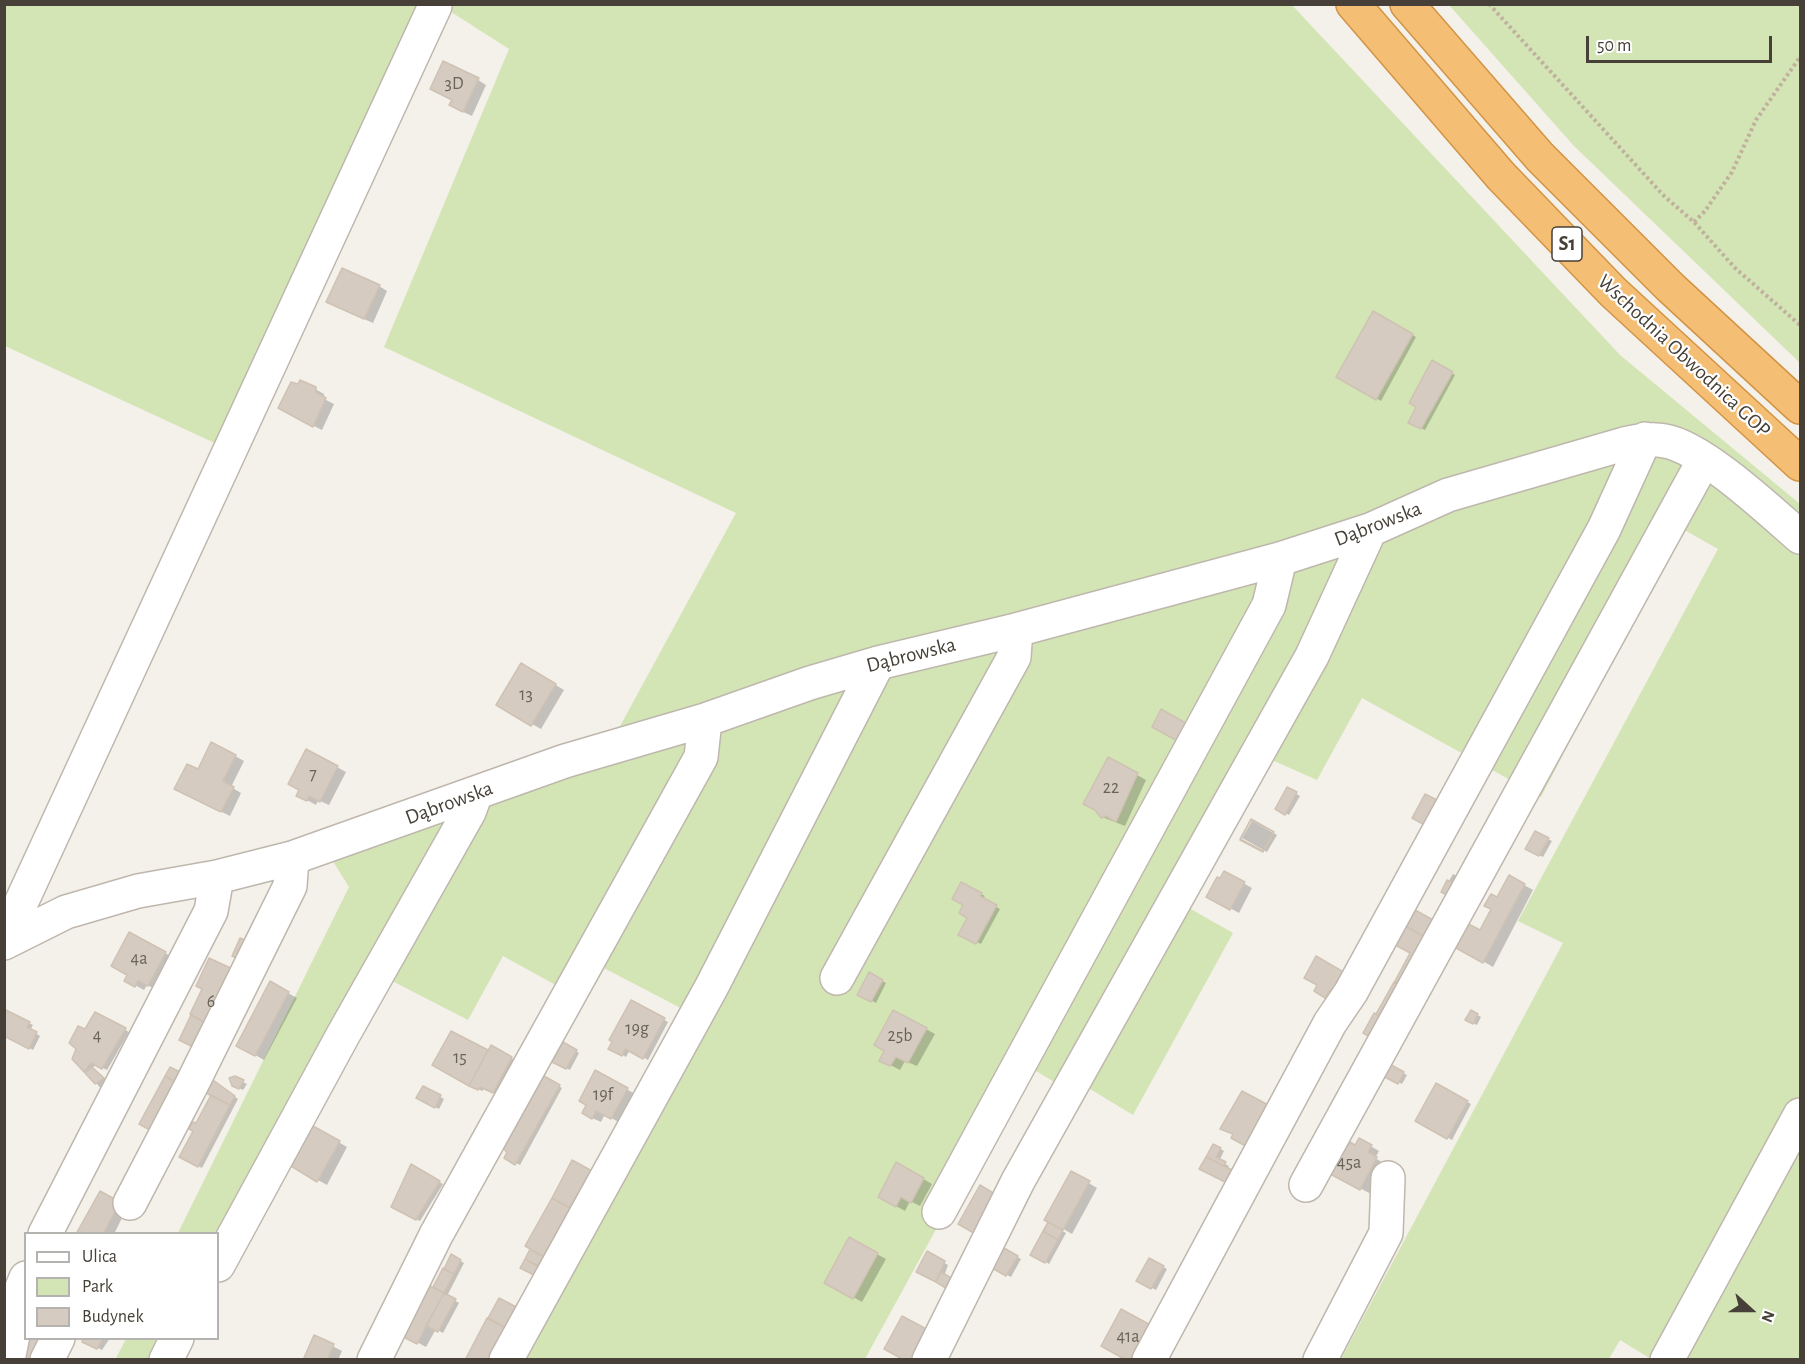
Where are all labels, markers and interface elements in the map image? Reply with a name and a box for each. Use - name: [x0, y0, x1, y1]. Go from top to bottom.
- scale bar: [1589, 24, 1775, 62]
- text: 50 m: [1597, 37, 1631, 55]
- house number: 3D: [444, 73, 464, 95]
- road number: S1: [1552, 227, 1582, 261]
- street label: Wschodnia Obwodnica GOP: [1592, 269, 1776, 443]
- street label: Dąbrowska: [1331, 496, 1425, 552]
- street label: Dąbrowska: [864, 632, 958, 678]
- house number: 13: [519, 684, 533, 706]
- house number: 7: [309, 764, 317, 786]
- street label: Dąbrowska: [402, 776, 496, 830]
- house number: 22: [1103, 777, 1119, 799]
- house number: 4a: [131, 948, 147, 970]
- house number: 6: [207, 991, 215, 1013]
- house number: 19g: [625, 1018, 649, 1040]
- house number: 4: [93, 1025, 101, 1047]
- house number: 25b: [888, 1025, 912, 1047]
- house number: 15: [453, 1047, 467, 1069]
- house number: 19f: [593, 1084, 613, 1106]
- house number: 45a: [1337, 1152, 1361, 1174]
- legend: [24, 1232, 219, 1340]
- text: Ulica: [82, 1248, 117, 1266]
- text: Park: [82, 1278, 113, 1296]
- north arrow: [1721, 1280, 1781, 1340]
- text: Budynek: [82, 1308, 144, 1326]
- text: N: [1758, 1308, 1777, 1325]
- house number: 41a: [1116, 1326, 1140, 1348]

